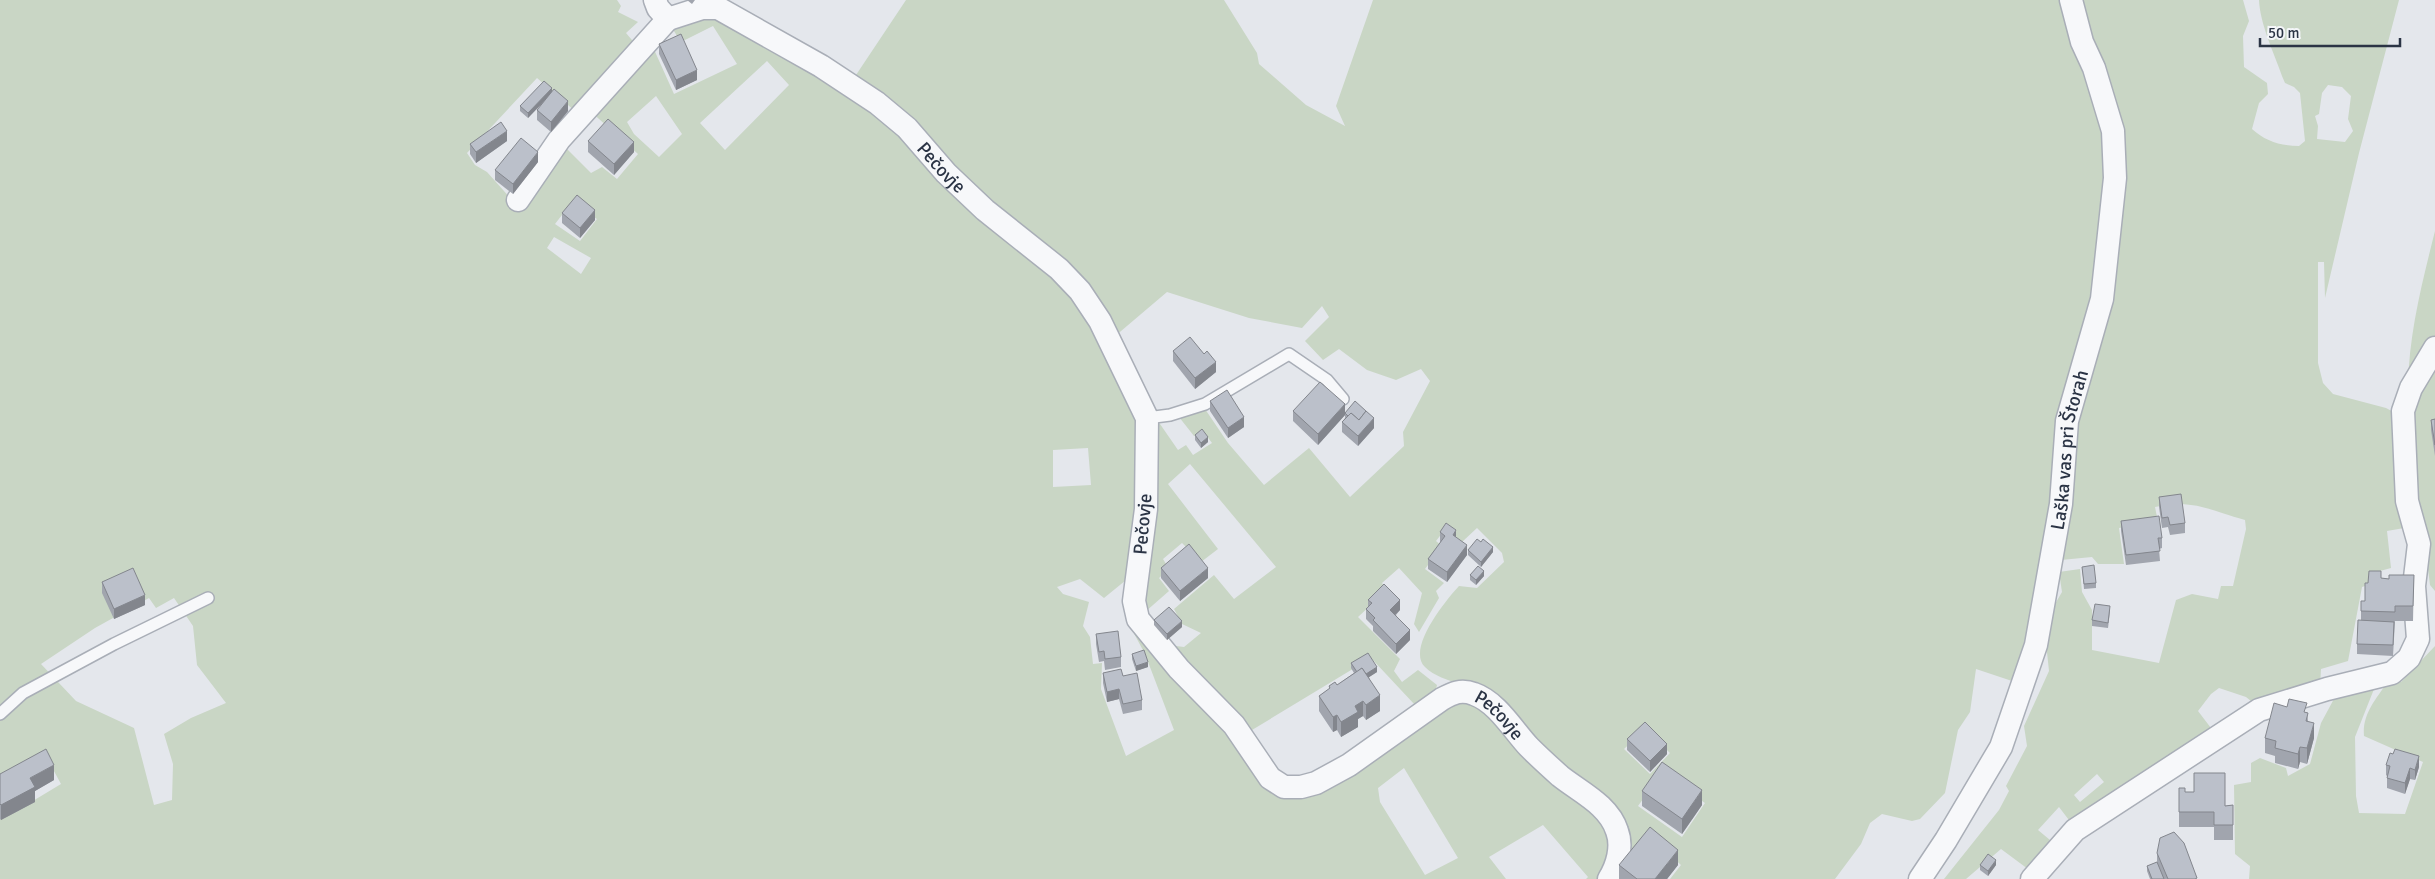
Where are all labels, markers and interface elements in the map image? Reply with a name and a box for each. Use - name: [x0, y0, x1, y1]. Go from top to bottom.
- scale bar: [2260, 15, 2400, 47]
- text: 50 m: [2268, 24, 2299, 42]
- street label: Pečovje: [911, 137, 971, 199]
- street label: Laška vas pri Štorah: [2046, 367, 2094, 532]
- street label: Pečovje: [1128, 492, 1158, 556]
- street label: Pečovje: [1470, 685, 1529, 745]

